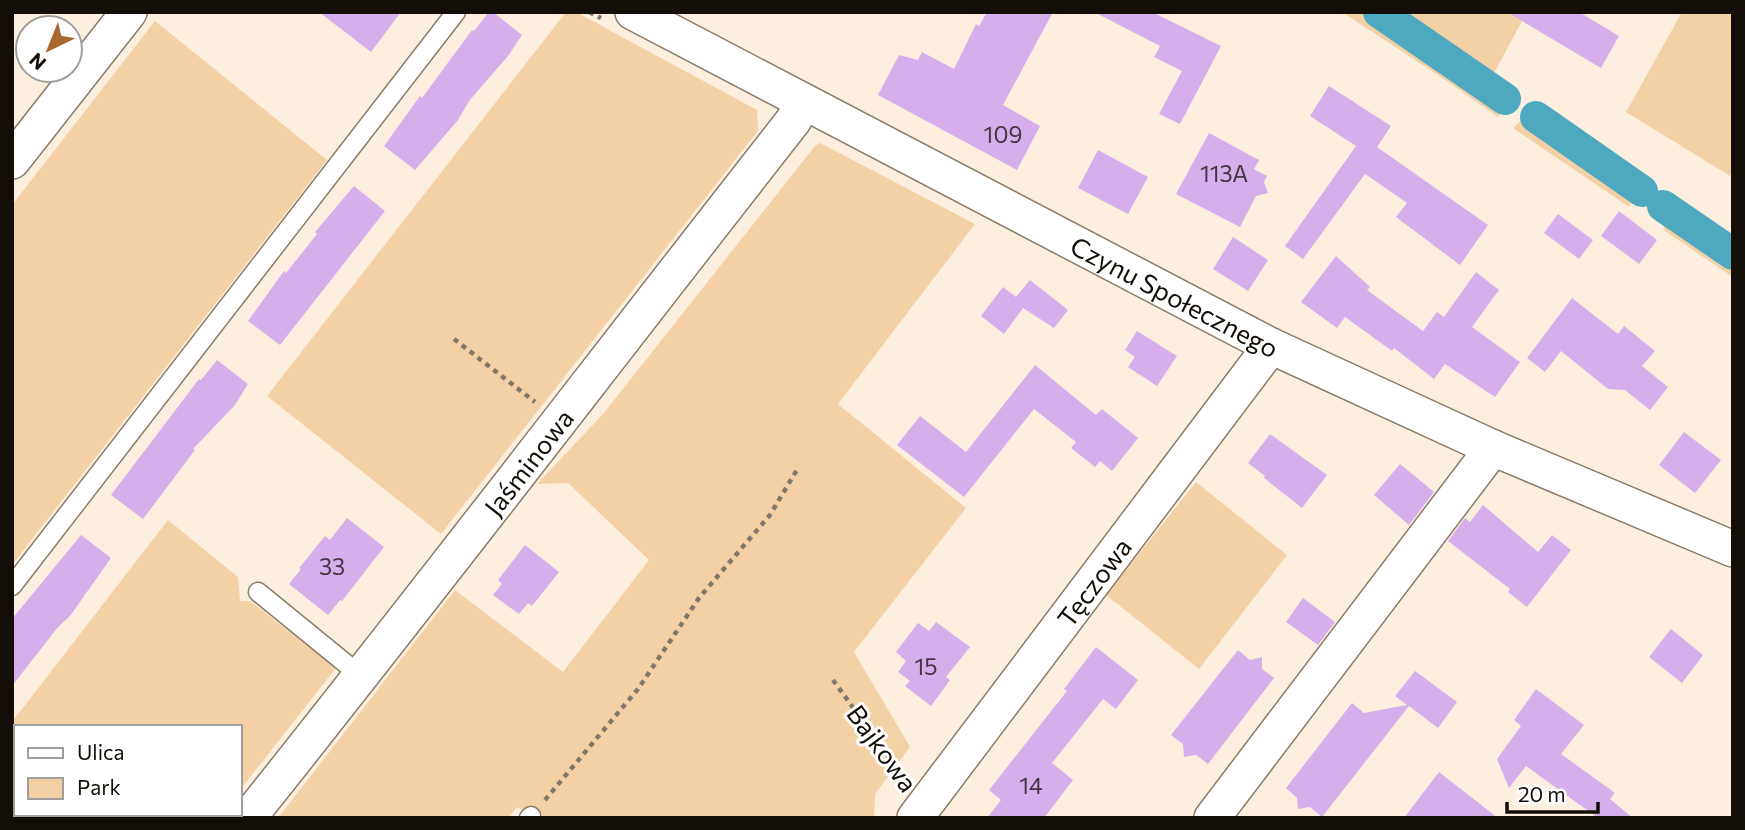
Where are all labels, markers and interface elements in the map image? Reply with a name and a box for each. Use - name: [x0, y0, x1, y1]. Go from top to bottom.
- north arrow: [14, 14, 84, 84]
- text: N: [24, 49, 50, 75]
- house number: 109: [984, 120, 1022, 148]
- house number: 113A: [1200, 159, 1248, 187]
- street label: Czynu Społecznego: [1066, 229, 1284, 363]
- street label: Jaśminowa: [477, 402, 579, 521]
- street label: Tęczowa: [1050, 531, 1137, 632]
- house number: 33: [319, 552, 345, 580]
- house number: 15: [914, 652, 938, 680]
- street label: Bajkowa: [841, 699, 925, 797]
- legend: [14, 725, 242, 816]
- text: Ulica: [77, 739, 124, 764]
- scale bar: [1507, 770, 1598, 814]
- house number: 14: [1019, 771, 1043, 799]
- text: Park: [77, 774, 121, 799]
- text: 20 m: [1518, 781, 1566, 806]

